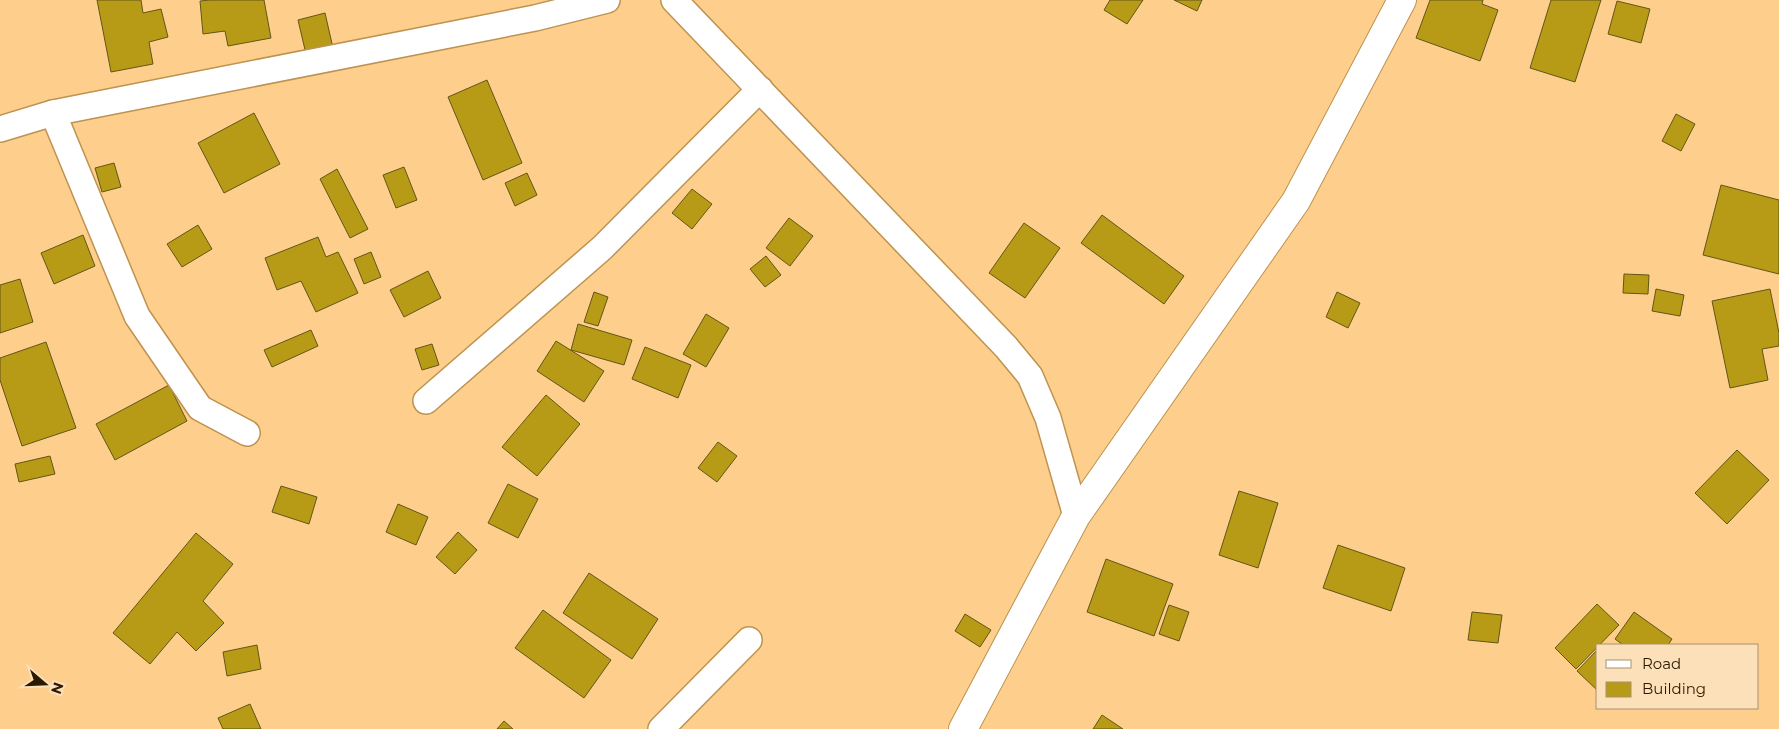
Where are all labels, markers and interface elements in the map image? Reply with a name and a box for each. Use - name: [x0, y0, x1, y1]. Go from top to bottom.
- legend: [1596, 644, 1759, 709]
- text: Road: [1642, 654, 1681, 673]
- north arrow: [20, 659, 70, 709]
- text: Building: [1642, 679, 1706, 698]
- text: N: [47, 680, 68, 697]

